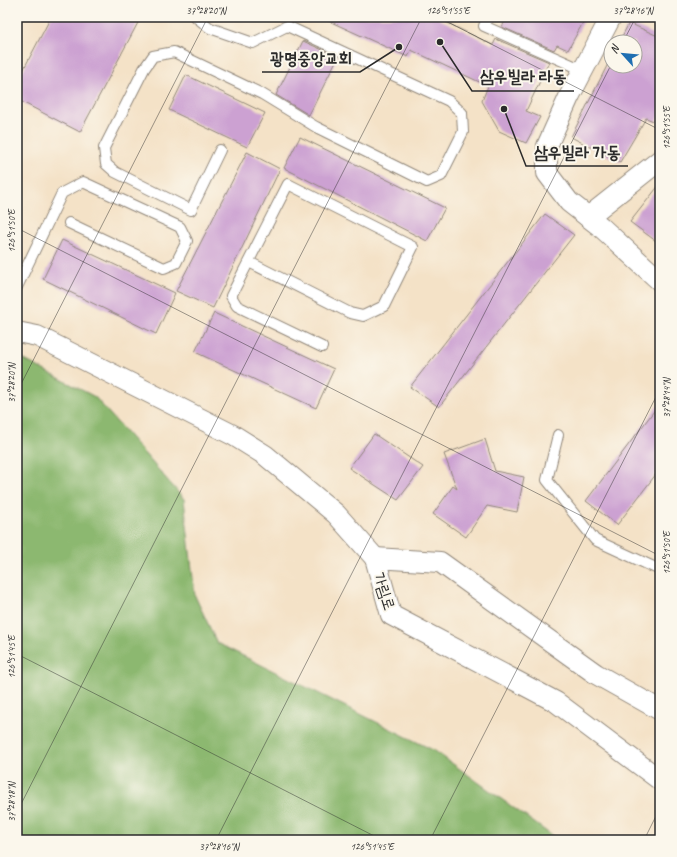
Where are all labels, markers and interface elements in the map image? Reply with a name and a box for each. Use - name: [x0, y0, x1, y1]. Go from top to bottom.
- text: 37°28'20"N: [186, 4, 228, 17]
- text: 126°51'55"E: [426, 4, 471, 17]
- text: 37°28'16"N: [613, 4, 655, 17]
- north arrow: [603, 34, 643, 74]
- text: N: [606, 41, 623, 56]
- callout: 광명중앙교회: [262, 43, 360, 72]
- text: 광명중앙교회: [270, 48, 352, 69]
- callout: 삼우빌라 라동: [472, 62, 574, 91]
- text: 삼우빌라 라동: [480, 66, 566, 87]
- text: 126°51'55"E: [660, 105, 673, 150]
- callout: 삼우빌라 가동: [526, 137, 628, 166]
- text: 삼우빌라 가동: [534, 142, 620, 163]
- text: 126°51'50"E: [5, 208, 18, 253]
- text: 37°28'20"N: [5, 361, 18, 403]
- text: 37°28'14"N: [660, 376, 673, 418]
- text: 126°51'50"E: [660, 530, 673, 575]
- street label: 가림로: [369, 570, 400, 613]
- text: 126°51'45"E: [5, 634, 18, 679]
- text: 37°28'18"N: [5, 780, 18, 822]
- text: 37°28'16"N: [199, 840, 241, 853]
- text: 126°51'45"E: [350, 840, 395, 853]

